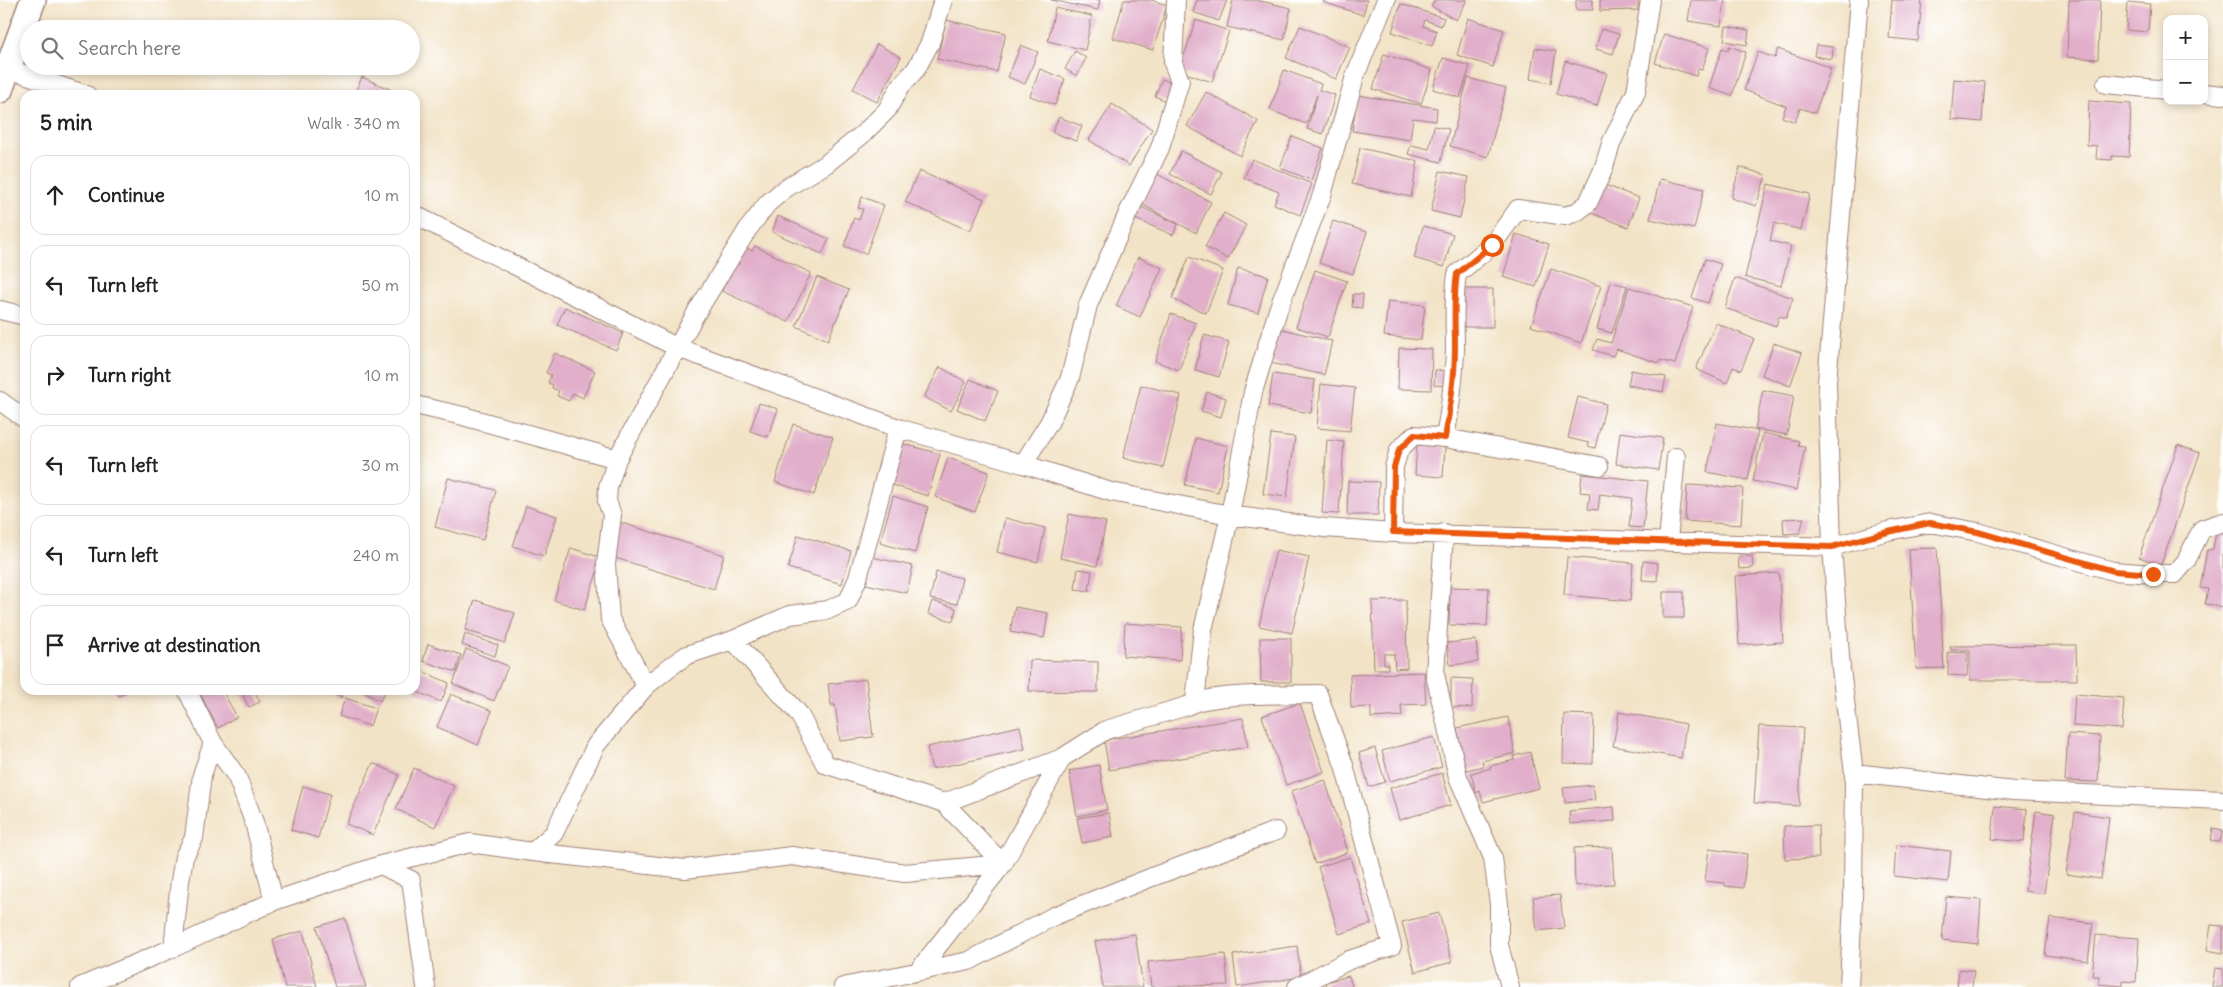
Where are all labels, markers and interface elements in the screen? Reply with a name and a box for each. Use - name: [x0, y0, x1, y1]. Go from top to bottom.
- map controls: [2163, 15, 2208, 105]
- button: +: [2163, 15, 2208, 60]
- search box: [20, 20, 420, 75]
- icon: search: [38, 34, 66, 62]
- text: Search here: [78, 36, 181, 60]
- button: −: [2163, 60, 2208, 105]
- text: 5 min: [40, 109, 92, 136]
- text: Walk · 340 m: [307, 113, 400, 133]
- icon: ahead: [41, 181, 69, 209]
- text: Continue: [88, 183, 165, 207]
- text: 10 m: [364, 185, 399, 205]
- route start: [1481, 234, 1504, 257]
- icon: left: [41, 271, 69, 299]
- text: Turn left: [88, 273, 158, 297]
- text: 50 m: [361, 275, 399, 295]
- icon: right: [41, 361, 69, 389]
- text: Turn right: [88, 363, 171, 387]
- text: 10 m: [364, 365, 399, 385]
- icon: left: [41, 451, 69, 479]
- text: Turn left: [88, 453, 158, 477]
- text: 30 m: [362, 455, 399, 475]
- icon: left: [41, 541, 69, 569]
- text: Turn left: [88, 543, 158, 567]
- text: 240 m: [353, 545, 399, 565]
- route end: [2142, 563, 2165, 586]
- icon: arrive: [41, 631, 69, 659]
- text: Arrive at destination: [88, 633, 261, 657]

